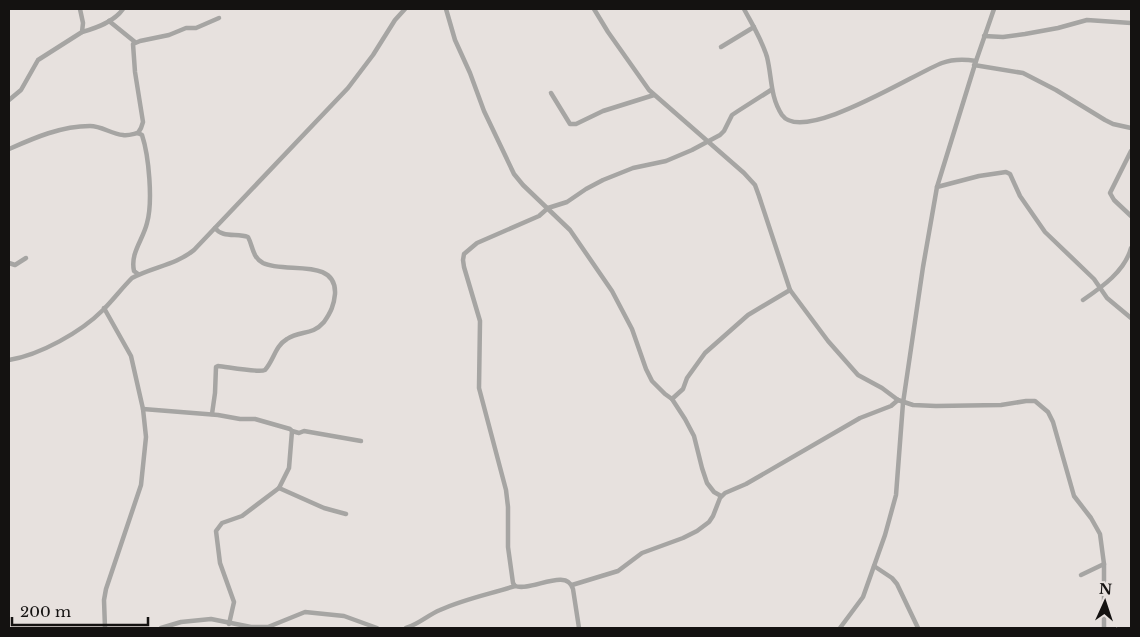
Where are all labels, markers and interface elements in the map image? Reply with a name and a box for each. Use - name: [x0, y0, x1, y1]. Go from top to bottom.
- north arrow: [1080, 577, 1130, 627]
- text: N: [1099, 580, 1113, 598]
- scale bar: [12, 594, 149, 626]
- text: 200 m: [20, 602, 71, 621]

